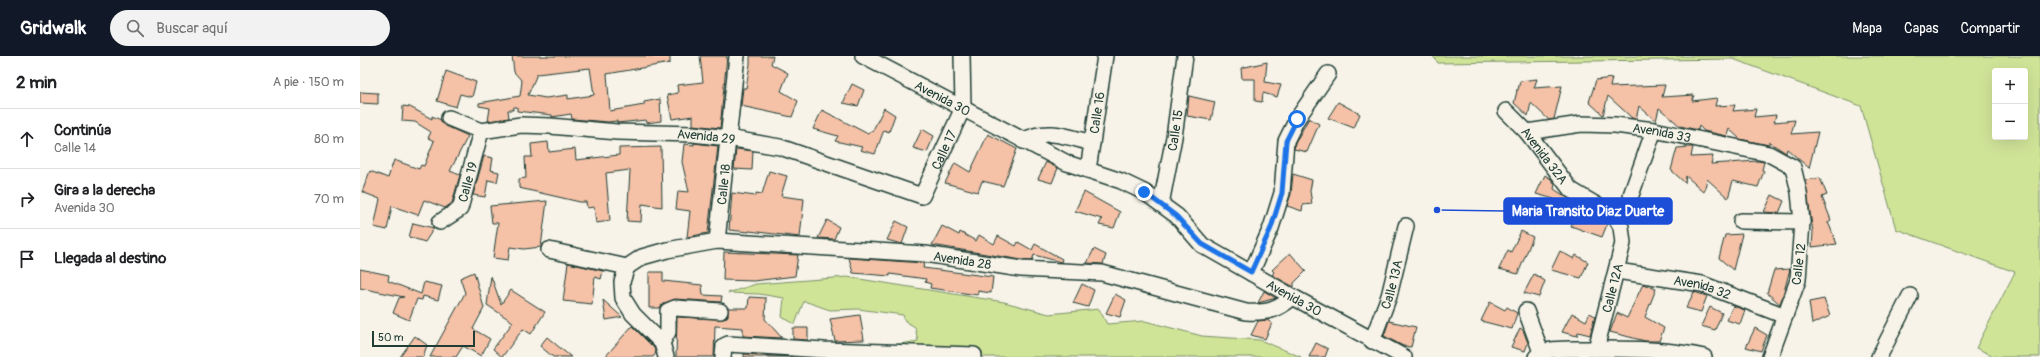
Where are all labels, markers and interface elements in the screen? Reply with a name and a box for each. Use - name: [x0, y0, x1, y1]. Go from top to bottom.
- search box: [110, 10, 390, 46]
- text: Gridwalk: [20, 16, 86, 40]
- icon: search: [124, 17, 146, 39]
- text: Buscar aquí: [156, 19, 228, 38]
- text: Mapa: [1852, 20, 1882, 37]
- text: Capas: [1904, 20, 1939, 37]
- text: Compartir: [1961, 20, 2020, 37]
- map controls: [1992, 68, 2028, 140]
- button: +: [1992, 68, 2028, 104]
- text: 2 min: [16, 72, 57, 93]
- text: A pie · 150 m: [273, 74, 344, 90]
- street label: Avenida 30: [912, 77, 973, 120]
- street label: Calle 16: [1087, 91, 1109, 135]
- button: −: [1992, 104, 2028, 140]
- street label: Calle 15: [1164, 109, 1187, 153]
- route start: [1288, 110, 1306, 128]
- street label: Avenida 33: [1632, 120, 1692, 147]
- text: Continúa: [54, 121, 111, 140]
- street label: Avenida 32A: [1517, 124, 1571, 188]
- street label: Avenida 29: [677, 127, 737, 148]
- icon: ahead: [16, 128, 38, 150]
- street label: Calle 17: [928, 128, 961, 172]
- text: 80 m: [314, 131, 344, 147]
- text: Calle 14: [54, 140, 96, 156]
- street label: Calle 19: [455, 160, 481, 204]
- street label: Calle 18: [714, 163, 734, 206]
- text: Gira a la derecha: [54, 181, 155, 200]
- route end: [1135, 183, 1153, 201]
- icon: right: [16, 188, 38, 210]
- text: 70 m: [314, 191, 344, 207]
- callout: Maria Transito Diaz Duarte: [1504, 198, 1672, 224]
- text: Avenida 30: [54, 200, 115, 216]
- text: Maria Transito Diaz Duarte: [1512, 203, 1665, 220]
- street label: Calle 12: [1789, 242, 1809, 286]
- icon: arrive: [16, 248, 38, 270]
- street label: Avenida 28: [932, 248, 993, 273]
- text: Llegada al destino: [54, 249, 166, 268]
- street label: Calle 13A: [1378, 258, 1407, 312]
- street label: Calle 12A: [1599, 261, 1627, 315]
- street label: Avenida 32: [1672, 273, 1733, 303]
- street label: Avenida 30: [1263, 277, 1324, 320]
- scale bar: [372, 329, 475, 348]
- text: 50 m: [378, 331, 404, 344]

